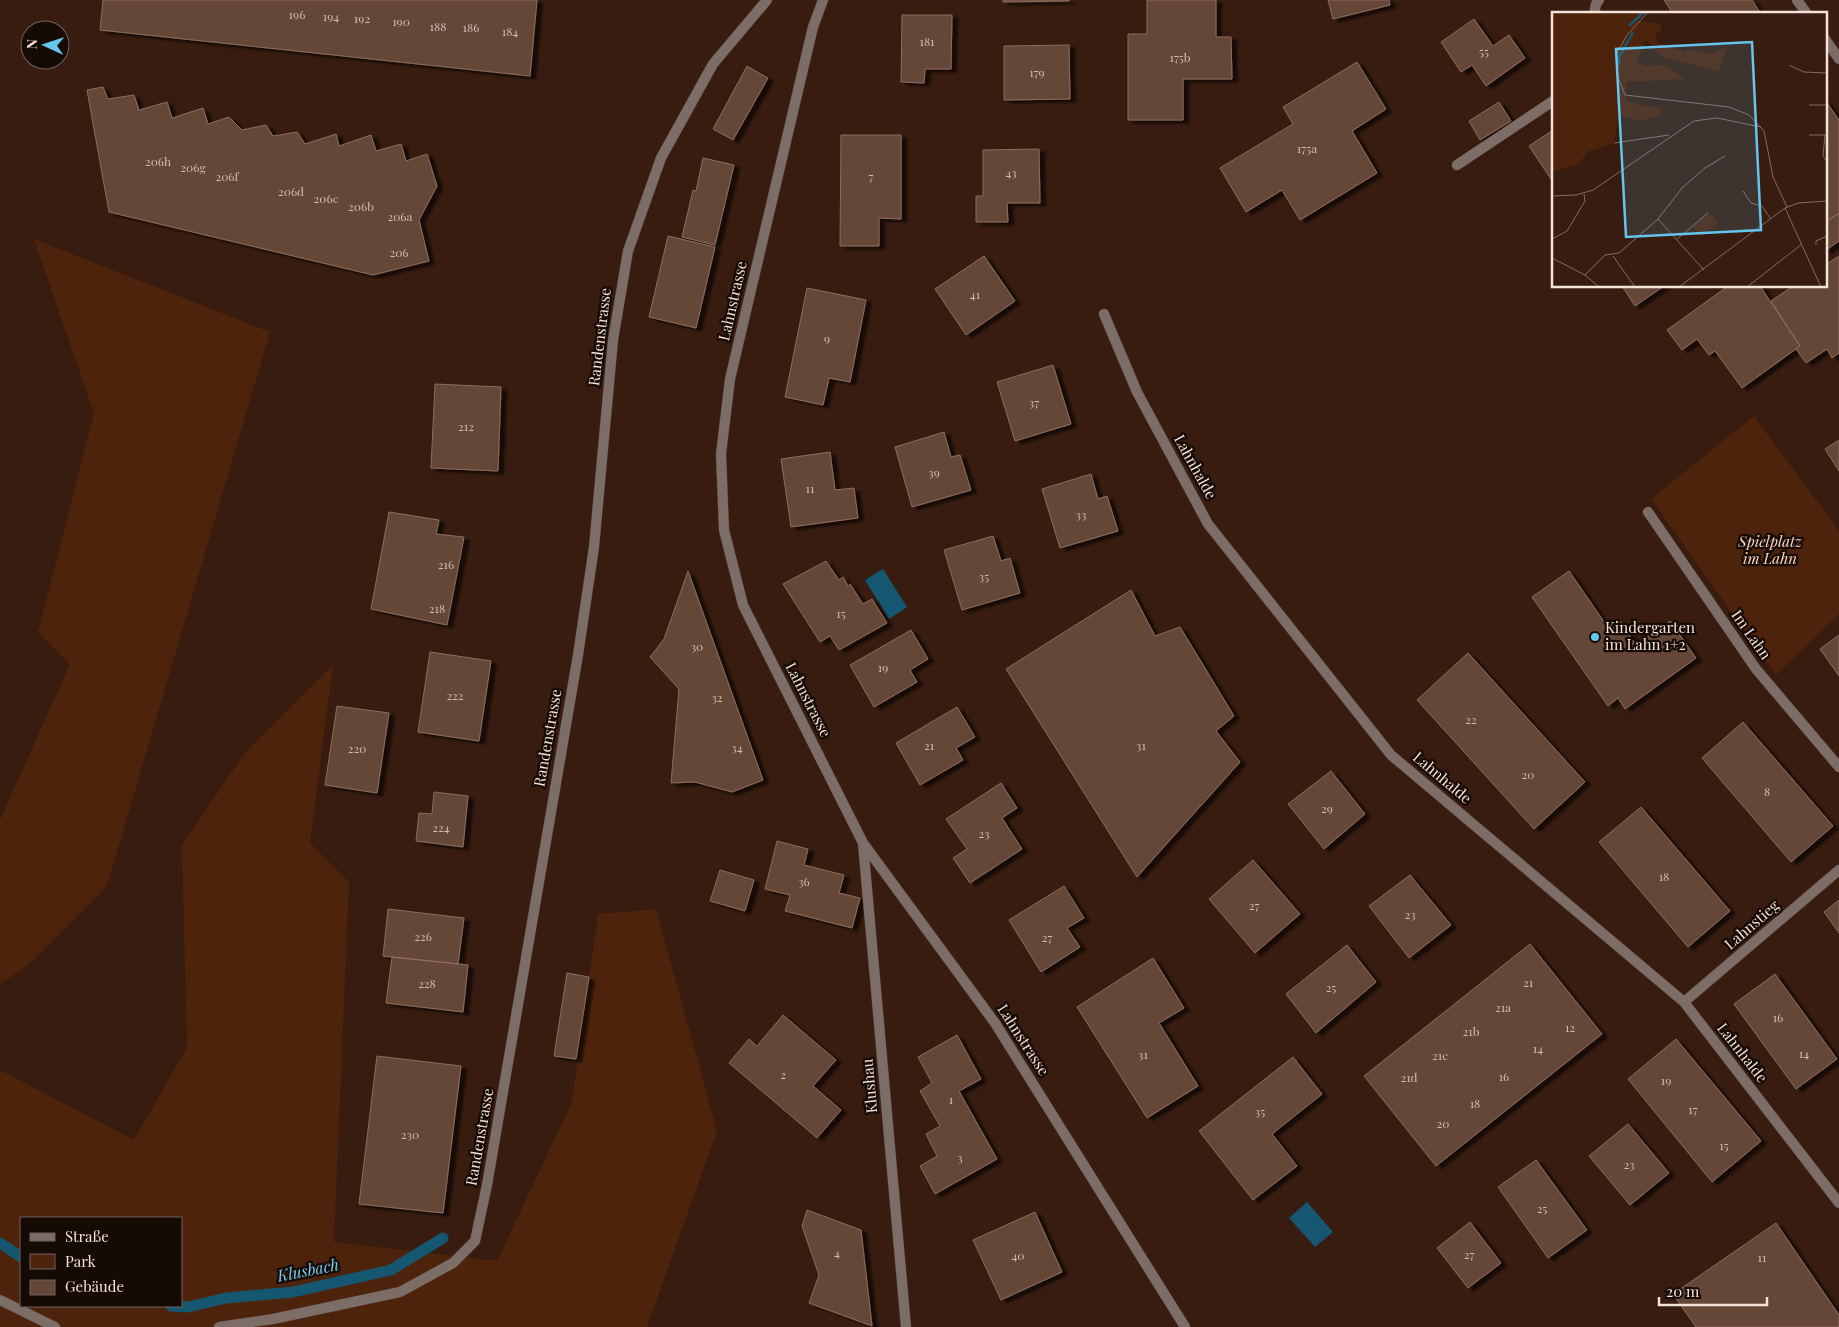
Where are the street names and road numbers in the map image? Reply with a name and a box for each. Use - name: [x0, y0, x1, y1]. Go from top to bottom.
- street label: Lahnstrasse: [713, 259, 751, 343]
- street label: Randenstrasse: [583, 287, 615, 387]
- street label: Lahnhalde: [1170, 431, 1222, 502]
- street label: Im Lahn: [1728, 606, 1776, 663]
- street label: Lahnstrasse: [782, 659, 836, 740]
- street label: Randenstrasse: [529, 688, 565, 788]
- street label: Lahnhalde: [1409, 747, 1476, 808]
- street label: Lahnstieg: [1720, 895, 1783, 953]
- street label: Lahnstrasse: [993, 1000, 1054, 1079]
- street label: Lahnhalde: [1713, 1018, 1772, 1086]
- street label: Klushau: [857, 1058, 881, 1114]
- street label: Randenstrasse: [461, 1087, 497, 1187]

